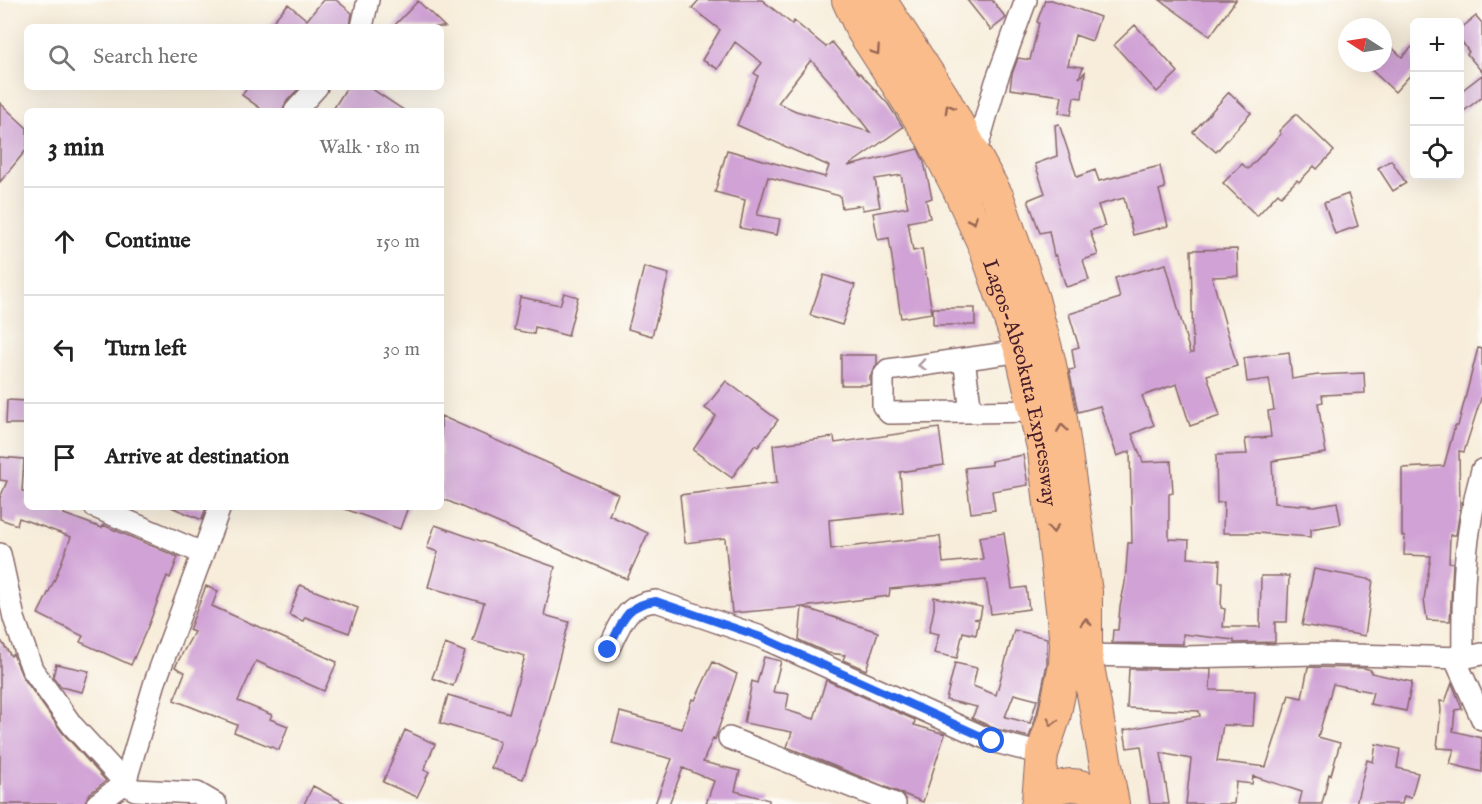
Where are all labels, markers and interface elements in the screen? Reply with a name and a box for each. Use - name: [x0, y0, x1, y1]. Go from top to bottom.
- north arrow: [1338, 18, 1392, 72]
- map controls: [1410, 18, 1464, 180]
- button: +: [1410, 18, 1464, 72]
- search box: [24, 24, 444, 90]
- icon: search: [45, 41, 78, 74]
- text: Search here: [93, 43, 198, 71]
- one-way arrow: [869, 45, 881, 55]
- button: −: [1410, 72, 1464, 126]
- one-way arrow: [945, 104, 957, 114]
- button: locate: [1410, 126, 1464, 180]
- text: 3 min: [48, 131, 104, 164]
- text: Walk · 180 m: [319, 135, 420, 160]
- one-way arrow: [965, 214, 977, 225]
- icon: ahead: [48, 225, 81, 258]
- text: Continue: [105, 227, 191, 255]
- text: 150 m: [376, 229, 420, 254]
- street label: Lagos-Abeokuta Expressway: [975, 256, 1062, 509]
- icon: left: [48, 333, 81, 366]
- text: Turn left: [105, 335, 187, 363]
- text: 30 m: [383, 337, 420, 362]
- one-way arrow: [917, 359, 926, 371]
- one-way arrow: [1057, 424, 1069, 433]
- icon: arrive: [48, 441, 81, 474]
- text: Arrive at destination: [105, 443, 289, 471]
- one-way arrow: [1046, 525, 1059, 534]
- one-way arrow: [1080, 617, 1092, 626]
- route end: [594, 636, 620, 662]
- one-way arrow: [1047, 716, 1059, 727]
- route start: [978, 727, 1004, 753]

